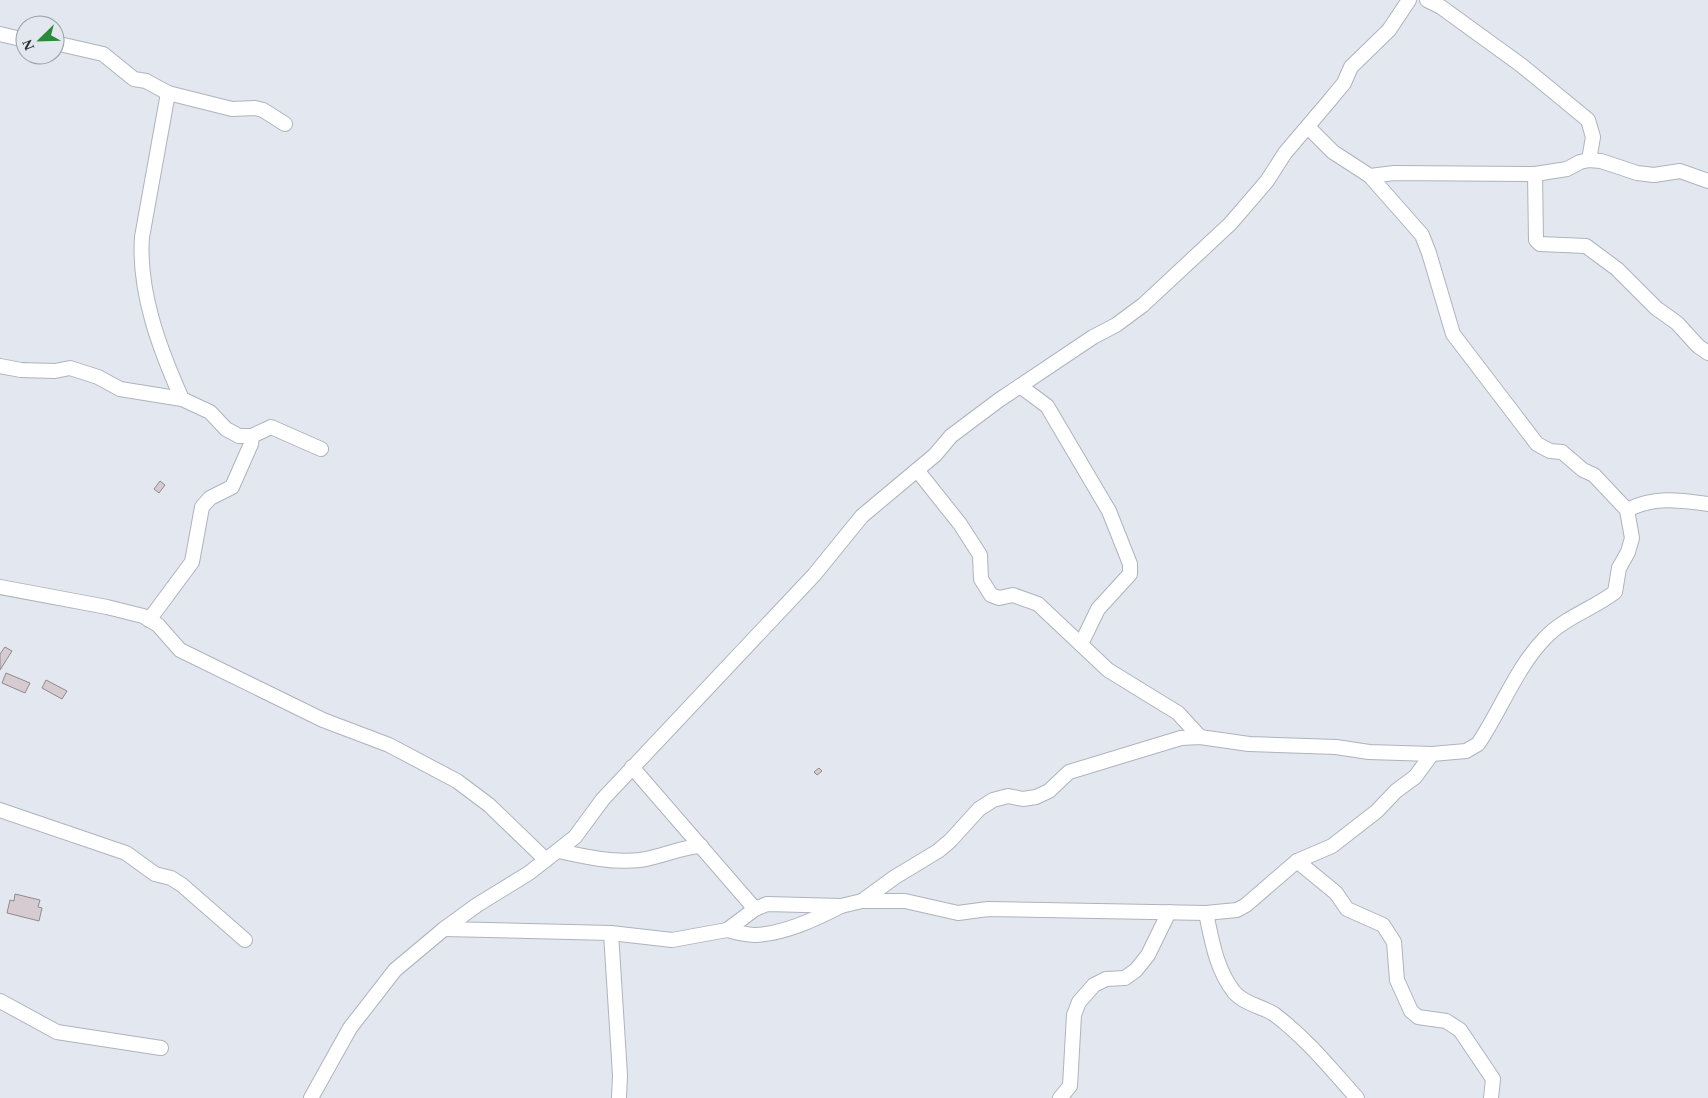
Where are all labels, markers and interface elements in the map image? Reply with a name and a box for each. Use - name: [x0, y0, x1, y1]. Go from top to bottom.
- north arrow: [15, 15, 65, 65]
- text: N: [20, 37, 37, 52]

